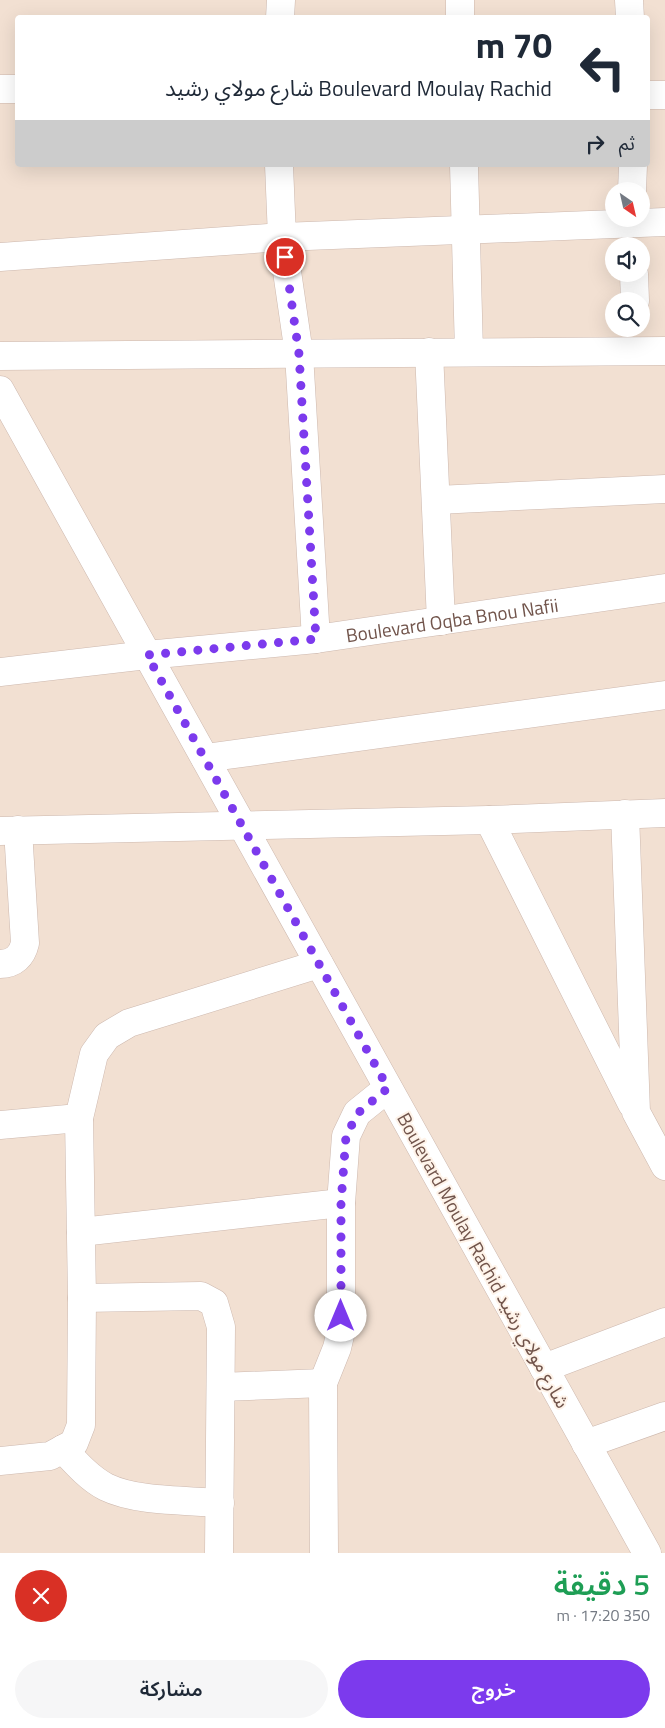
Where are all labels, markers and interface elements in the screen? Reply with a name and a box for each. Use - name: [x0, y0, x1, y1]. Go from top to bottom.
- text: 70 m: [476, 18, 552, 72]
- icon: left: [570, 35, 635, 100]
- text: Boulevard Moulay Rachid شارع مولاي رشيد: [165, 71, 552, 105]
- text: ثم: [619, 128, 635, 157]
- icon: right: [581, 130, 609, 158]
- north arrow: [605, 182, 650, 228]
- map controls: [605, 182, 650, 337]
- pin: [264, 236, 306, 278]
- button: sound: [605, 237, 650, 282]
- icon: arrive: [271, 243, 299, 271]
- button: search: [605, 292, 650, 337]
- street label: Boulevard Oqba Bnou Nafii: [344, 589, 560, 649]
- street label: Boulevard Moulay Rachid شارع مولاي رشيد: [389, 1107, 578, 1414]
- position arrow: [314, 1289, 366, 1341]
- text: 5 دقيقة: [554, 1561, 650, 1607]
- button: close: [15, 1570, 67, 1622]
- text: 350 m · 17:20: [556, 1603, 650, 1627]
- button: مشاركة: [15, 1660, 328, 1718]
- button: خروج: [338, 1660, 650, 1718]

